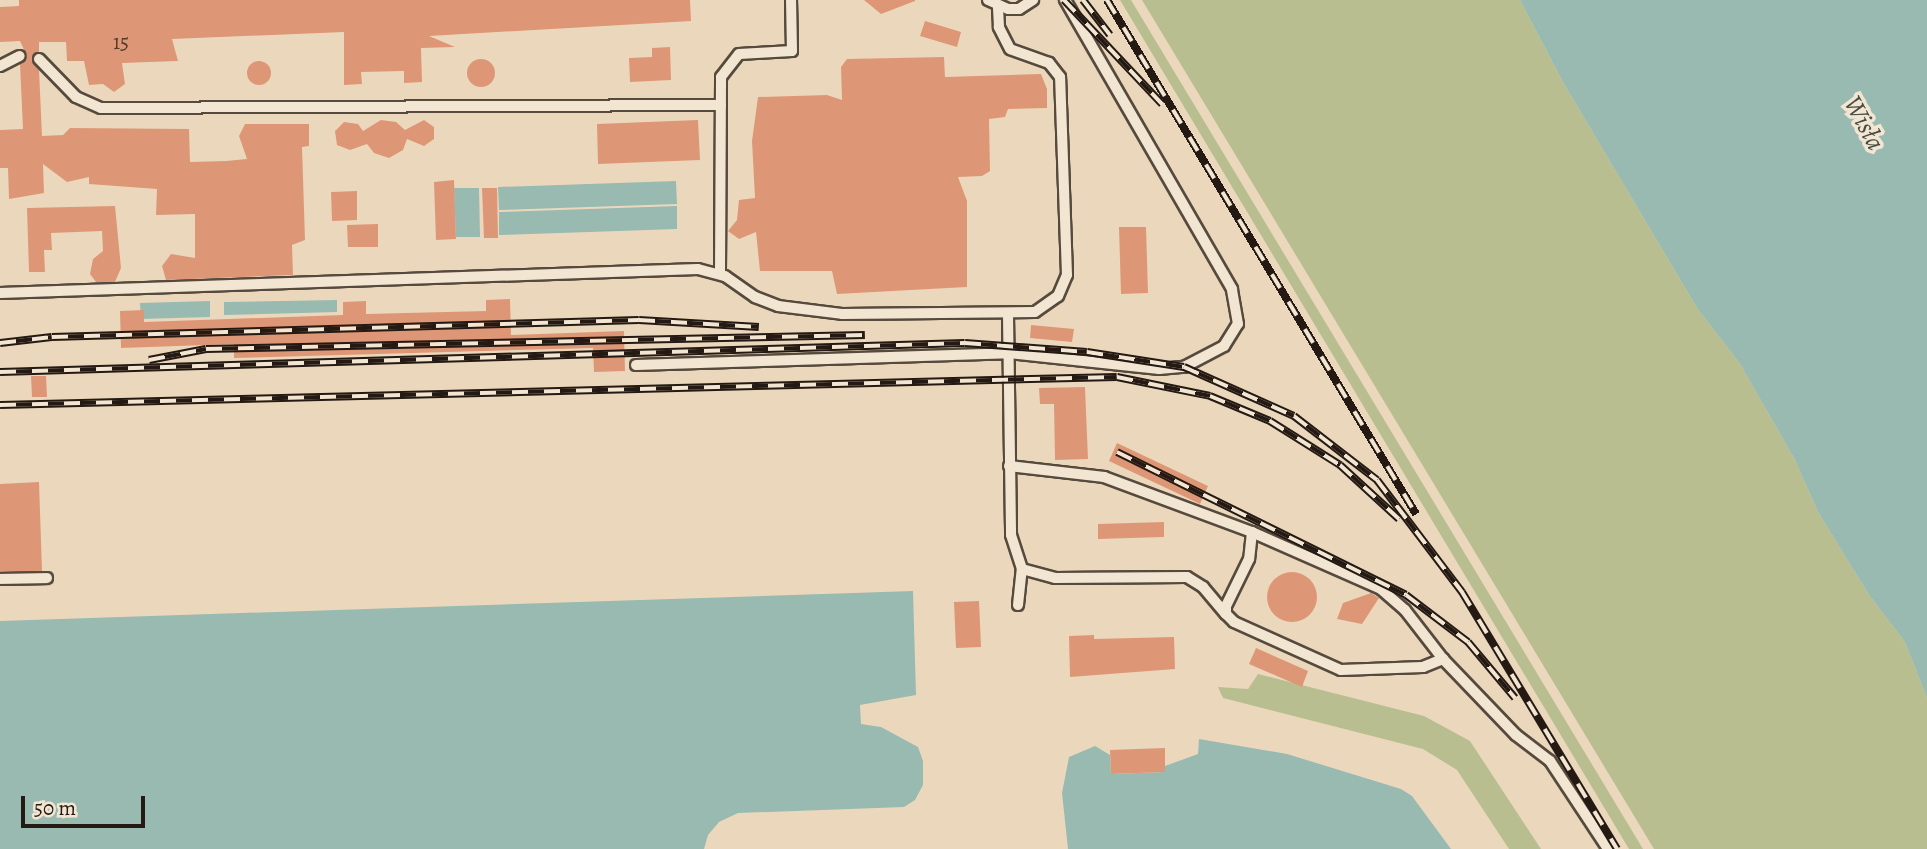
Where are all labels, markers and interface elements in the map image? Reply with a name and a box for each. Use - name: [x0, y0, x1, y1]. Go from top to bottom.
- house number: 15: [113, 29, 129, 55]
- water label: Wisła: [1837, 91, 1891, 155]
- scale bar: [24, 782, 149, 826]
- text: 50 m: [34, 794, 76, 822]

